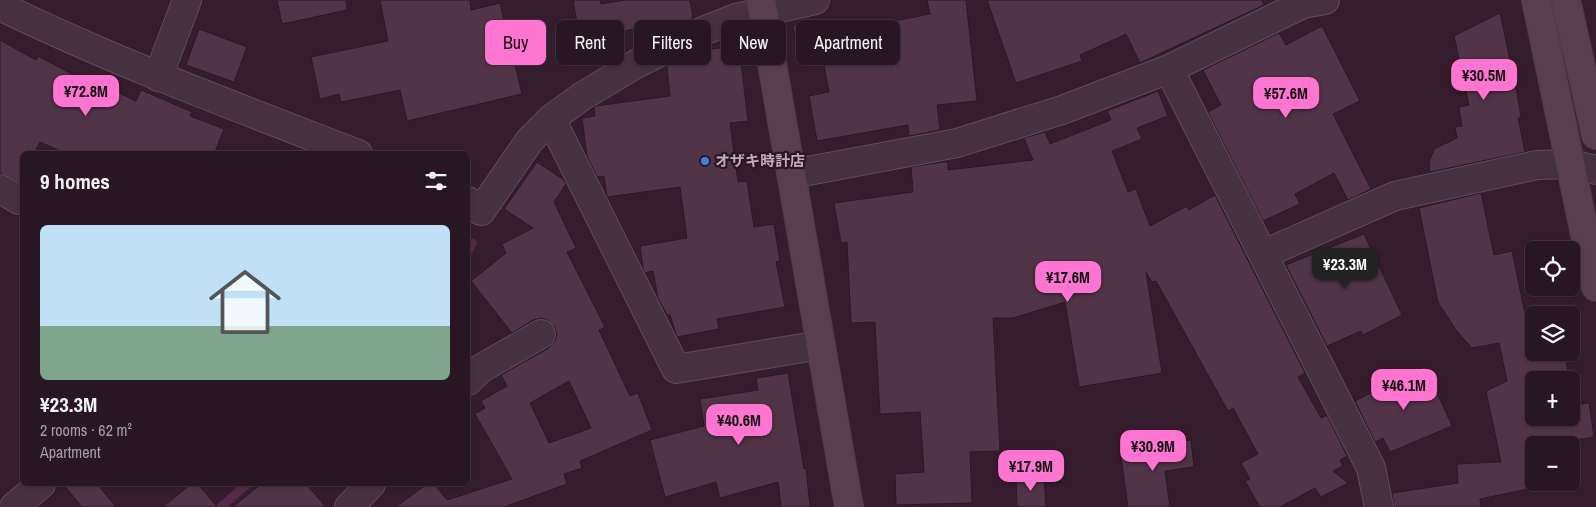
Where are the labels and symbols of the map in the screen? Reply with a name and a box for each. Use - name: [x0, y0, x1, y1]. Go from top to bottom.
- pin: ¥30.5M: [1443, 58, 1525, 101]
- pin: ¥72.8M: [45, 74, 127, 117]
- pin: ¥57.6M: [1245, 76, 1327, 119]
- place label: オザキ時計店: [715, 150, 805, 171]
- marker: オザキ時計店: [699, 155, 711, 167]
- pin: ¥23.3M: [1304, 248, 1386, 290]
- pin: ¥17.6M: [1027, 260, 1109, 303]
- pin: ¥46.1M: [1363, 368, 1445, 411]
- pin: ¥40.6M: [698, 404, 780, 446]
- pin: ¥30.9M: [1112, 430, 1194, 472]
- pin: ¥17.9M: [990, 450, 1072, 492]

